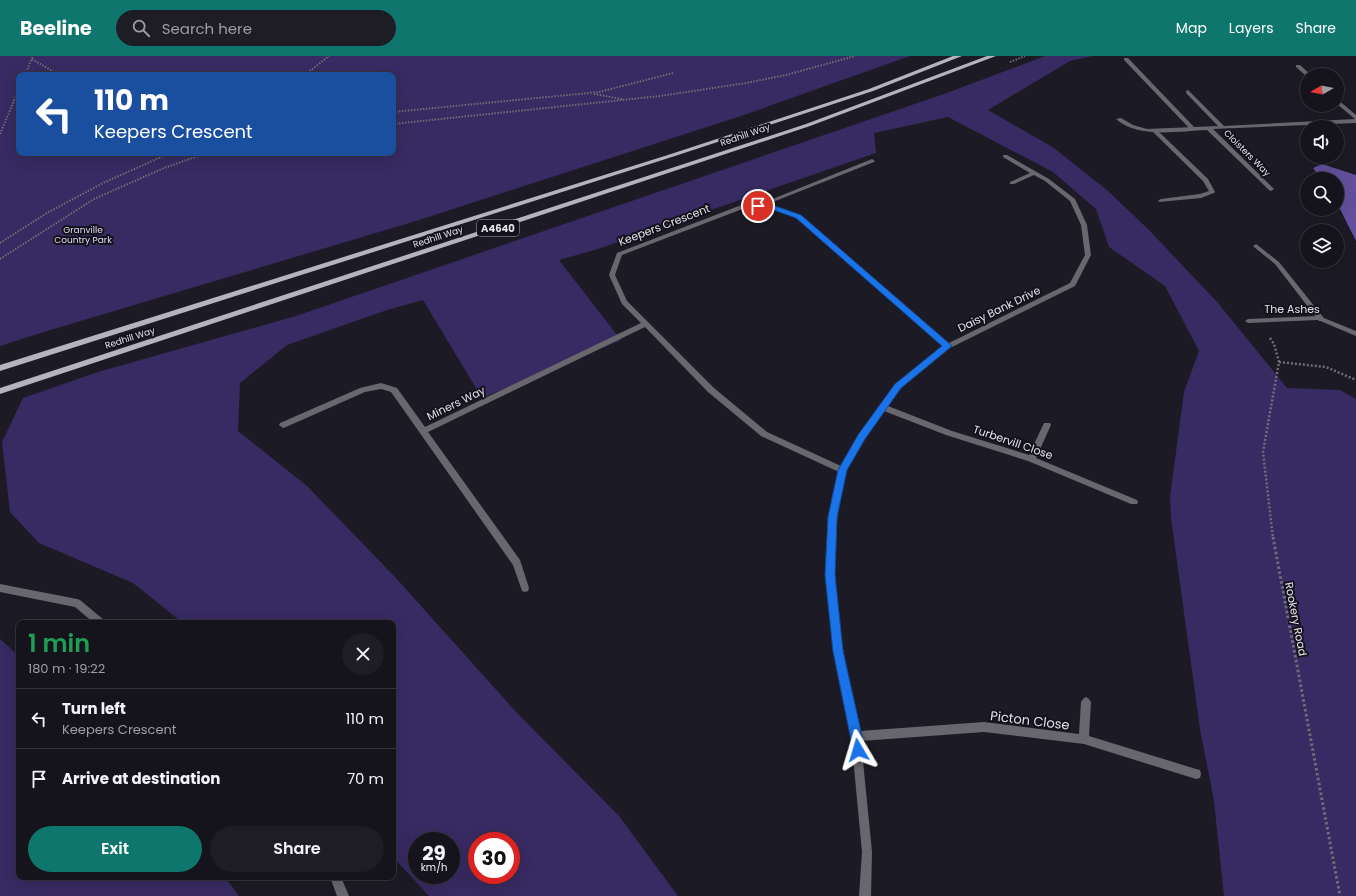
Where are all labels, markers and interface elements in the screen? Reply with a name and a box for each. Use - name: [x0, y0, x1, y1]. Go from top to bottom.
- search box: [116, 10, 396, 46]
- text: Beeline: [20, 15, 92, 42]
- icon: search: [130, 17, 152, 39]
- text: Search here: [162, 18, 252, 39]
- text: Map: [1176, 18, 1207, 38]
- text: Layers: [1229, 18, 1273, 38]
- text: Share: [1295, 18, 1336, 38]
- north arrow: [1300, 68, 1344, 112]
- map controls: [1300, 68, 1344, 268]
- text: 110 m: [94, 81, 169, 120]
- icon: left: [28, 88, 80, 140]
- text: Keepers Crescent: [94, 119, 253, 144]
- button: sound: [1300, 120, 1344, 164]
- street label: Redhill Way: [719, 121, 771, 149]
- street label: Cloisters Way: [1221, 127, 1273, 179]
- button: search: [1300, 172, 1344, 216]
- pin: [741, 189, 775, 223]
- icon: arrive: [747, 195, 769, 217]
- street label: Keepers Crescent: [616, 200, 712, 250]
- road number: A4640: [477, 220, 519, 236]
- street label: Redhill Way: [411, 223, 465, 251]
- park label: Granville Country Park: [54, 224, 112, 246]
- button: layers: [1300, 224, 1344, 268]
- street label: Daisy Bank Drive: [955, 282, 1043, 336]
- street label: The Ashes: [1264, 301, 1320, 317]
- street label: Redhill Way: [103, 324, 157, 352]
- street label: Miners Way: [424, 382, 489, 424]
- street label: Turbervill Close: [971, 421, 1055, 463]
- street label: Rookery Road: [1281, 581, 1311, 657]
- text: 1 min: [28, 627, 90, 660]
- button: close: [342, 633, 384, 675]
- text: 180 m · 19:22: [28, 659, 105, 678]
- text: Turn left: [62, 698, 126, 719]
- street label: Picton Close: [989, 706, 1071, 735]
- icon: left: [28, 708, 50, 730]
- text: 110 m: [346, 708, 384, 729]
- text: Keepers Crescent: [62, 720, 177, 739]
- position arrow: [837, 729, 879, 771]
- icon: arrive: [28, 768, 50, 790]
- text: Arrive at destination: [62, 768, 220, 789]
- text: 70 m: [347, 768, 384, 789]
- button: Exit: [28, 826, 202, 872]
- button: Share: [210, 826, 384, 872]
- speed limit sign: 30: [468, 832, 520, 884]
- text: 29: [422, 839, 446, 867]
- text: km/h: [421, 860, 447, 875]

